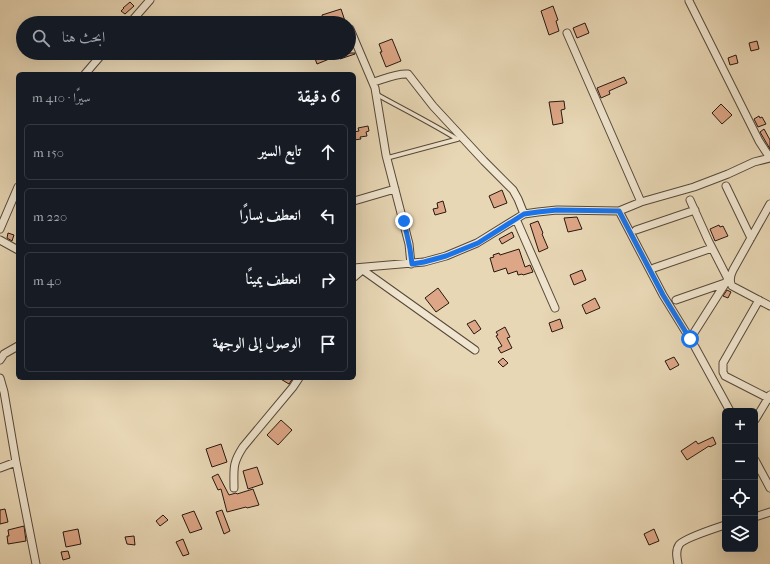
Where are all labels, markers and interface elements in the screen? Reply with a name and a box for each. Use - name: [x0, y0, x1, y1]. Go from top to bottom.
- search box: [16, 16, 356, 60]
- icon: search: [30, 27, 52, 49]
- text: ابحث هنا: [62, 28, 105, 46]
- text: 6 دقيقة: [297, 86, 340, 106]
- text: سيرًا · 410 m: [32, 90, 91, 105]
- icon: ahead: [317, 141, 339, 163]
- text: تابع السير: [259, 142, 301, 160]
- text: 150 m: [33, 145, 64, 160]
- icon: left: [317, 205, 339, 227]
- text: انعطف يسارًا: [240, 206, 301, 224]
- text: 220 m: [33, 209, 67, 224]
- route end: [395, 212, 413, 230]
- icon: right: [317, 269, 339, 291]
- text: انعطف يمينًا: [246, 270, 301, 288]
- text: 40 m: [33, 273, 61, 288]
- route start: [681, 330, 699, 348]
- icon: arrive: [317, 333, 339, 355]
- text: الوصول إلى الوجهة: [212, 334, 301, 352]
- map controls: [722, 408, 758, 552]
- button: +: [722, 408, 758, 444]
- button: −: [722, 444, 758, 480]
- button: locate: [722, 480, 758, 516]
- button: layers: [722, 516, 758, 552]

